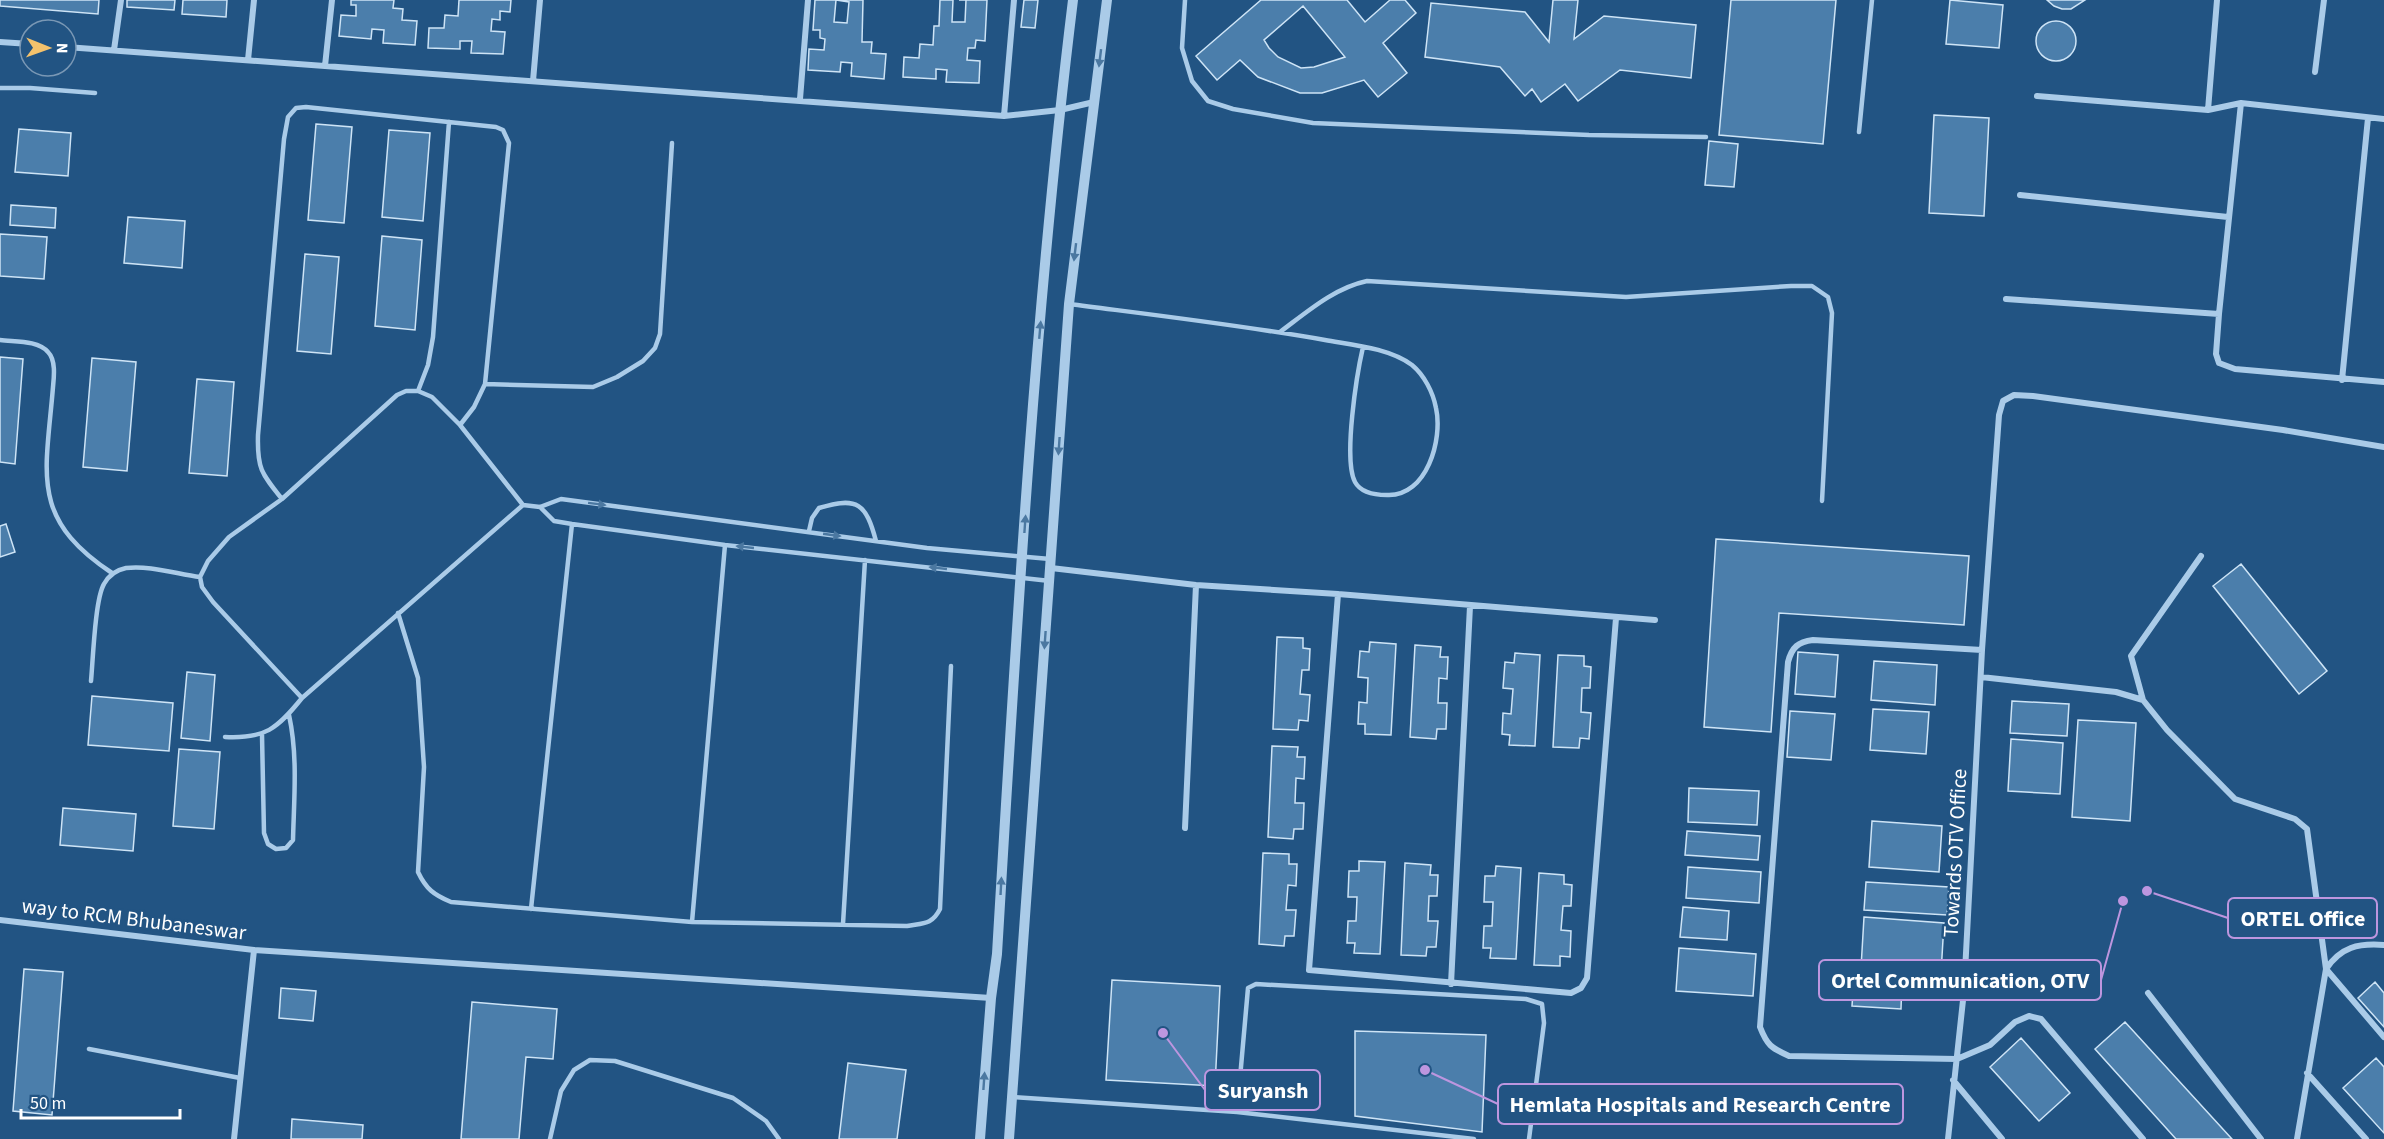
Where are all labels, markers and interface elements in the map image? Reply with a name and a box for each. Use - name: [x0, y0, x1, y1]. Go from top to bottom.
- north arrow: [18, 18, 78, 78]
- text: N: [51, 43, 73, 54]
- one-way arrow: [1095, 49, 1105, 68]
- one-way arrow: [1071, 242, 1080, 261]
- one-way arrow: [1035, 320, 1045, 339]
- one-way arrow: [1054, 436, 1064, 455]
- one-way arrow: [588, 499, 607, 508]
- one-way arrow: [1020, 515, 1030, 534]
- one-way arrow: [823, 530, 842, 539]
- one-way arrow: [735, 542, 754, 552]
- one-way arrow: [929, 563, 948, 572]
- one-way arrow: [1041, 631, 1050, 650]
- street label: Towards OTV Office: [1936, 768, 1974, 938]
- one-way arrow: [996, 877, 1005, 896]
- street label: way to RCM Bhubaneswar: [20, 890, 249, 948]
- callout: ORTEL Office: [2228, 898, 2377, 938]
- text: ORTEL Office: [2241, 903, 2365, 935]
- callout: Ortel Communication, OTV: [1819, 960, 2101, 1000]
- text: Ortel Communication, OTV: [1831, 965, 2090, 997]
- callout: Suryansh: [1205, 1070, 1320, 1110]
- one-way arrow: [979, 1071, 989, 1090]
- text: Suryansh: [1217, 1075, 1309, 1107]
- scale bar: [21, 1082, 180, 1120]
- callout: Hemlata Hospitals and Research Centre: [1498, 1084, 1903, 1124]
- text: Hemlata Hospitals and Research Centre: [1509, 1089, 1891, 1121]
- text: 50 m: [30, 1091, 66, 1116]

